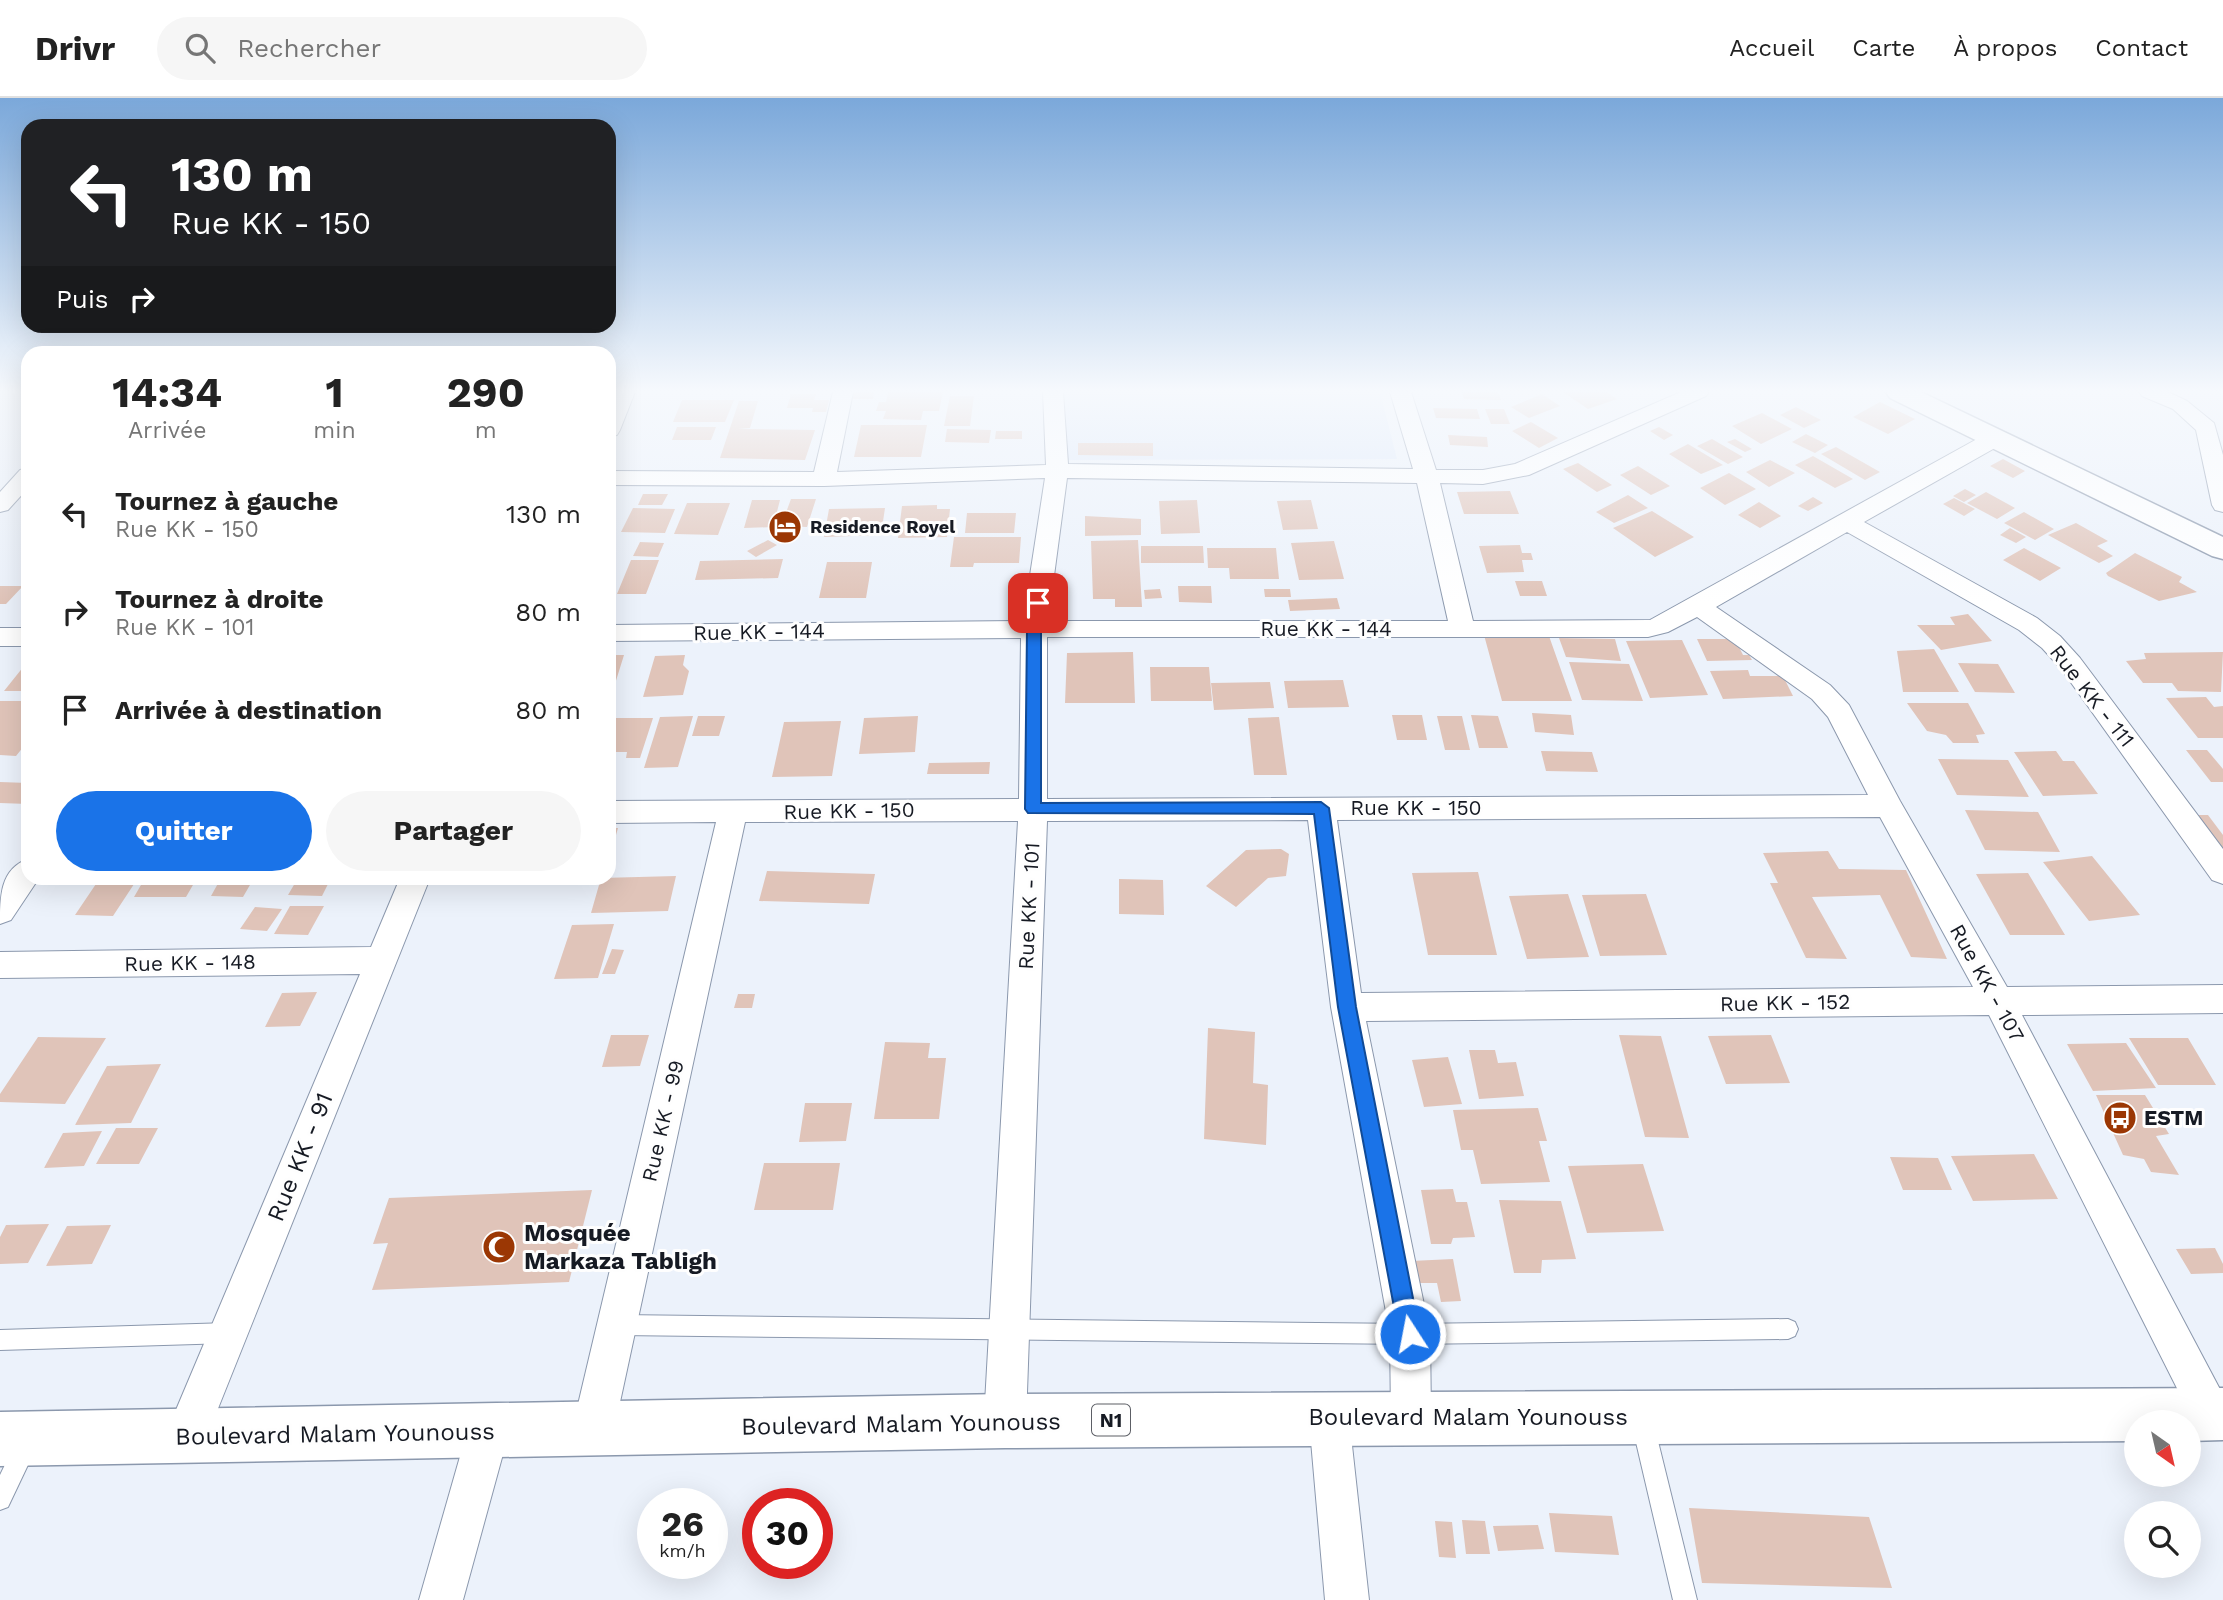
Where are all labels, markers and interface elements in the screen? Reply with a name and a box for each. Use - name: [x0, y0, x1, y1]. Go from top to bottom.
- search box: [157, 17, 647, 80]
- text: Drivr: [35, 29, 115, 68]
- icon: search: [181, 29, 219, 67]
- text: Rechercher: [237, 33, 381, 63]
- text: Accueil: [1729, 34, 1814, 62]
- text: Carte: [1852, 34, 1915, 62]
- text: À propos: [1953, 34, 2057, 62]
- text: Contact: [2095, 34, 2188, 62]
- text: 130 m: [171, 145, 313, 203]
- icon: left: [56, 147, 147, 238]
- text: Rue KK - 150: [171, 204, 371, 242]
- icon: right: [123, 280, 161, 318]
- text: Puis: [56, 284, 109, 314]
- text: 14:34: [112, 368, 222, 417]
- text: 1: [325, 368, 344, 417]
- text: 290: [447, 368, 525, 417]
- text: Arrivée: [128, 417, 206, 444]
- text: min: [313, 417, 356, 444]
- text: m: [475, 417, 497, 444]
- text: Tournez à gauche: [115, 486, 338, 516]
- icon: left: [56, 495, 94, 533]
- text: 130 m: [506, 499, 581, 529]
- hotel icon: Residence Royel: [766, 508, 804, 546]
- text: Rue KK - 150: [115, 516, 259, 543]
- place label: Residence Royel: [810, 516, 955, 537]
- pin: [1008, 573, 1068, 633]
- text: Tournez à droite: [115, 584, 324, 614]
- icon: arrive: [1019, 584, 1057, 622]
- icon: right: [56, 593, 94, 631]
- text: 80 m: [515, 597, 581, 627]
- text: Rue KK - 101: [115, 614, 254, 641]
- street label: Rue KK - 144: [1260, 616, 1392, 641]
- street label: Rue KK - 144: [693, 618, 825, 645]
- street label: Rue KK - 111: [2045, 640, 2140, 752]
- icon: arrive: [56, 691, 94, 729]
- text: Arrivée à destination: [115, 695, 382, 725]
- text: 80 m: [515, 695, 581, 725]
- button: Quitter: [56, 791, 312, 871]
- button: Partager: [326, 791, 581, 871]
- street label: Rue KK - 150: [1350, 795, 1482, 820]
- street label: Rue KK - 150: [783, 797, 915, 824]
- street label: Rue KK - 101: [1013, 842, 1044, 970]
- street label: Rue KK - 107: [1945, 920, 2030, 1046]
- street label: Rue KK - 148: [124, 949, 256, 976]
- street label: Rue KK - 152: [1720, 989, 1850, 1016]
- street label: Rue KK - 99: [636, 1058, 689, 1184]
- street label: Rue KK - 91: [261, 1088, 339, 1226]
- bus stop icon: ESTM: [2101, 1099, 2139, 1137]
- place label: ESTM: [2144, 1105, 2203, 1130]
- place label: Mosquée Markaza Tabligh: [524, 1219, 717, 1275]
- mosque icon: Mosquée Markaza Tabligh: [480, 1228, 518, 1266]
- position arrow: [1373, 1297, 1447, 1371]
- street label: Boulevard Malam Younouss: [1308, 1403, 1628, 1431]
- road number: N1: [1092, 1404, 1130, 1436]
- street label: Boulevard Malam Younouss: [741, 1407, 1061, 1441]
- north arrow: [2124, 1410, 2202, 1488]
- map controls: [2124, 1410, 2201, 1578]
- street label: Boulevard Malam Younouss: [175, 1417, 495, 1451]
- speed limit sign: 30: [742, 1488, 833, 1579]
- button: search: [2124, 1501, 2201, 1578]
- text: 26: [661, 1503, 704, 1545]
- text: km/h: [659, 1540, 706, 1561]

